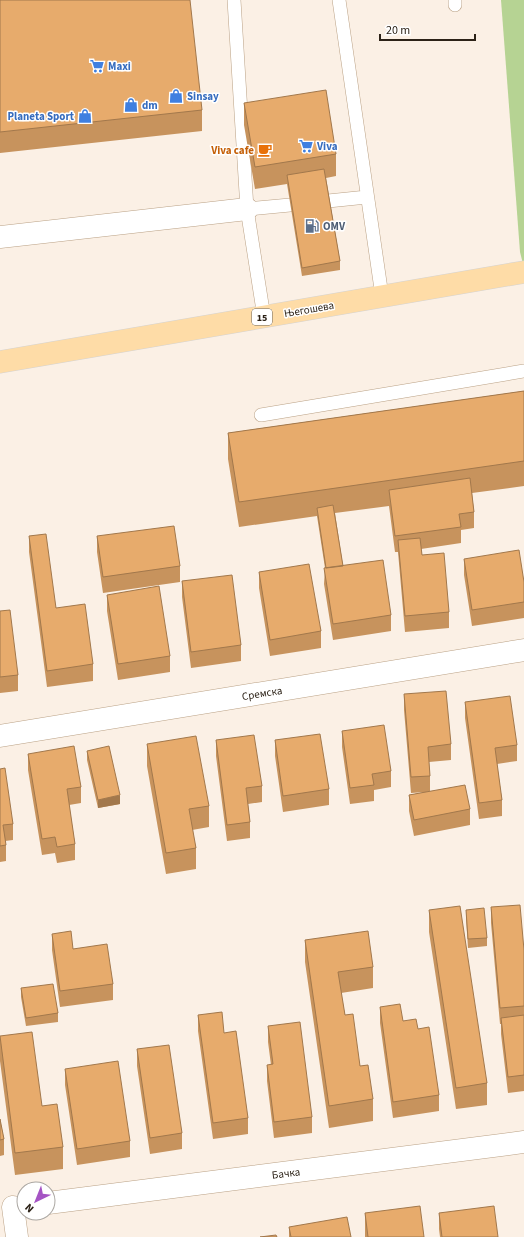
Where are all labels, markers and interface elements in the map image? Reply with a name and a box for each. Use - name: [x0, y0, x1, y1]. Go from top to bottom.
- scale bar: [380, 16, 475, 42]
- text: 20 m: [386, 22, 410, 39]
- supermarket icon: Maxi: [89, 58, 105, 74]
- place label: Maxi: [108, 59, 131, 74]
- shop icon: Sinsay: [168, 88, 184, 104]
- place label: Sinsay: [187, 89, 219, 104]
- shop icon: dm: [123, 97, 139, 113]
- place label: dm: [142, 98, 158, 113]
- shop icon: Planeta Sport: [77, 108, 93, 124]
- place label: Planeta Sport: [8, 109, 75, 124]
- supermarket icon: Viva: [298, 138, 314, 154]
- place label: Viva: [316, 139, 338, 154]
- cafe icon: Viva cafe: [257, 142, 273, 158]
- place label: Viva cafe: [210, 143, 254, 158]
- fuel station icon: OMV: [304, 218, 320, 234]
- place label: OMV: [323, 219, 346, 234]
- street label: Његошева: [283, 298, 335, 321]
- road number: 15: [252, 309, 272, 325]
- street label: Сремска: [241, 683, 283, 704]
- street label: Бачка: [271, 1164, 301, 1183]
- north arrow: [16, 1181, 56, 1221]
- text: N: [22, 1200, 37, 1216]

